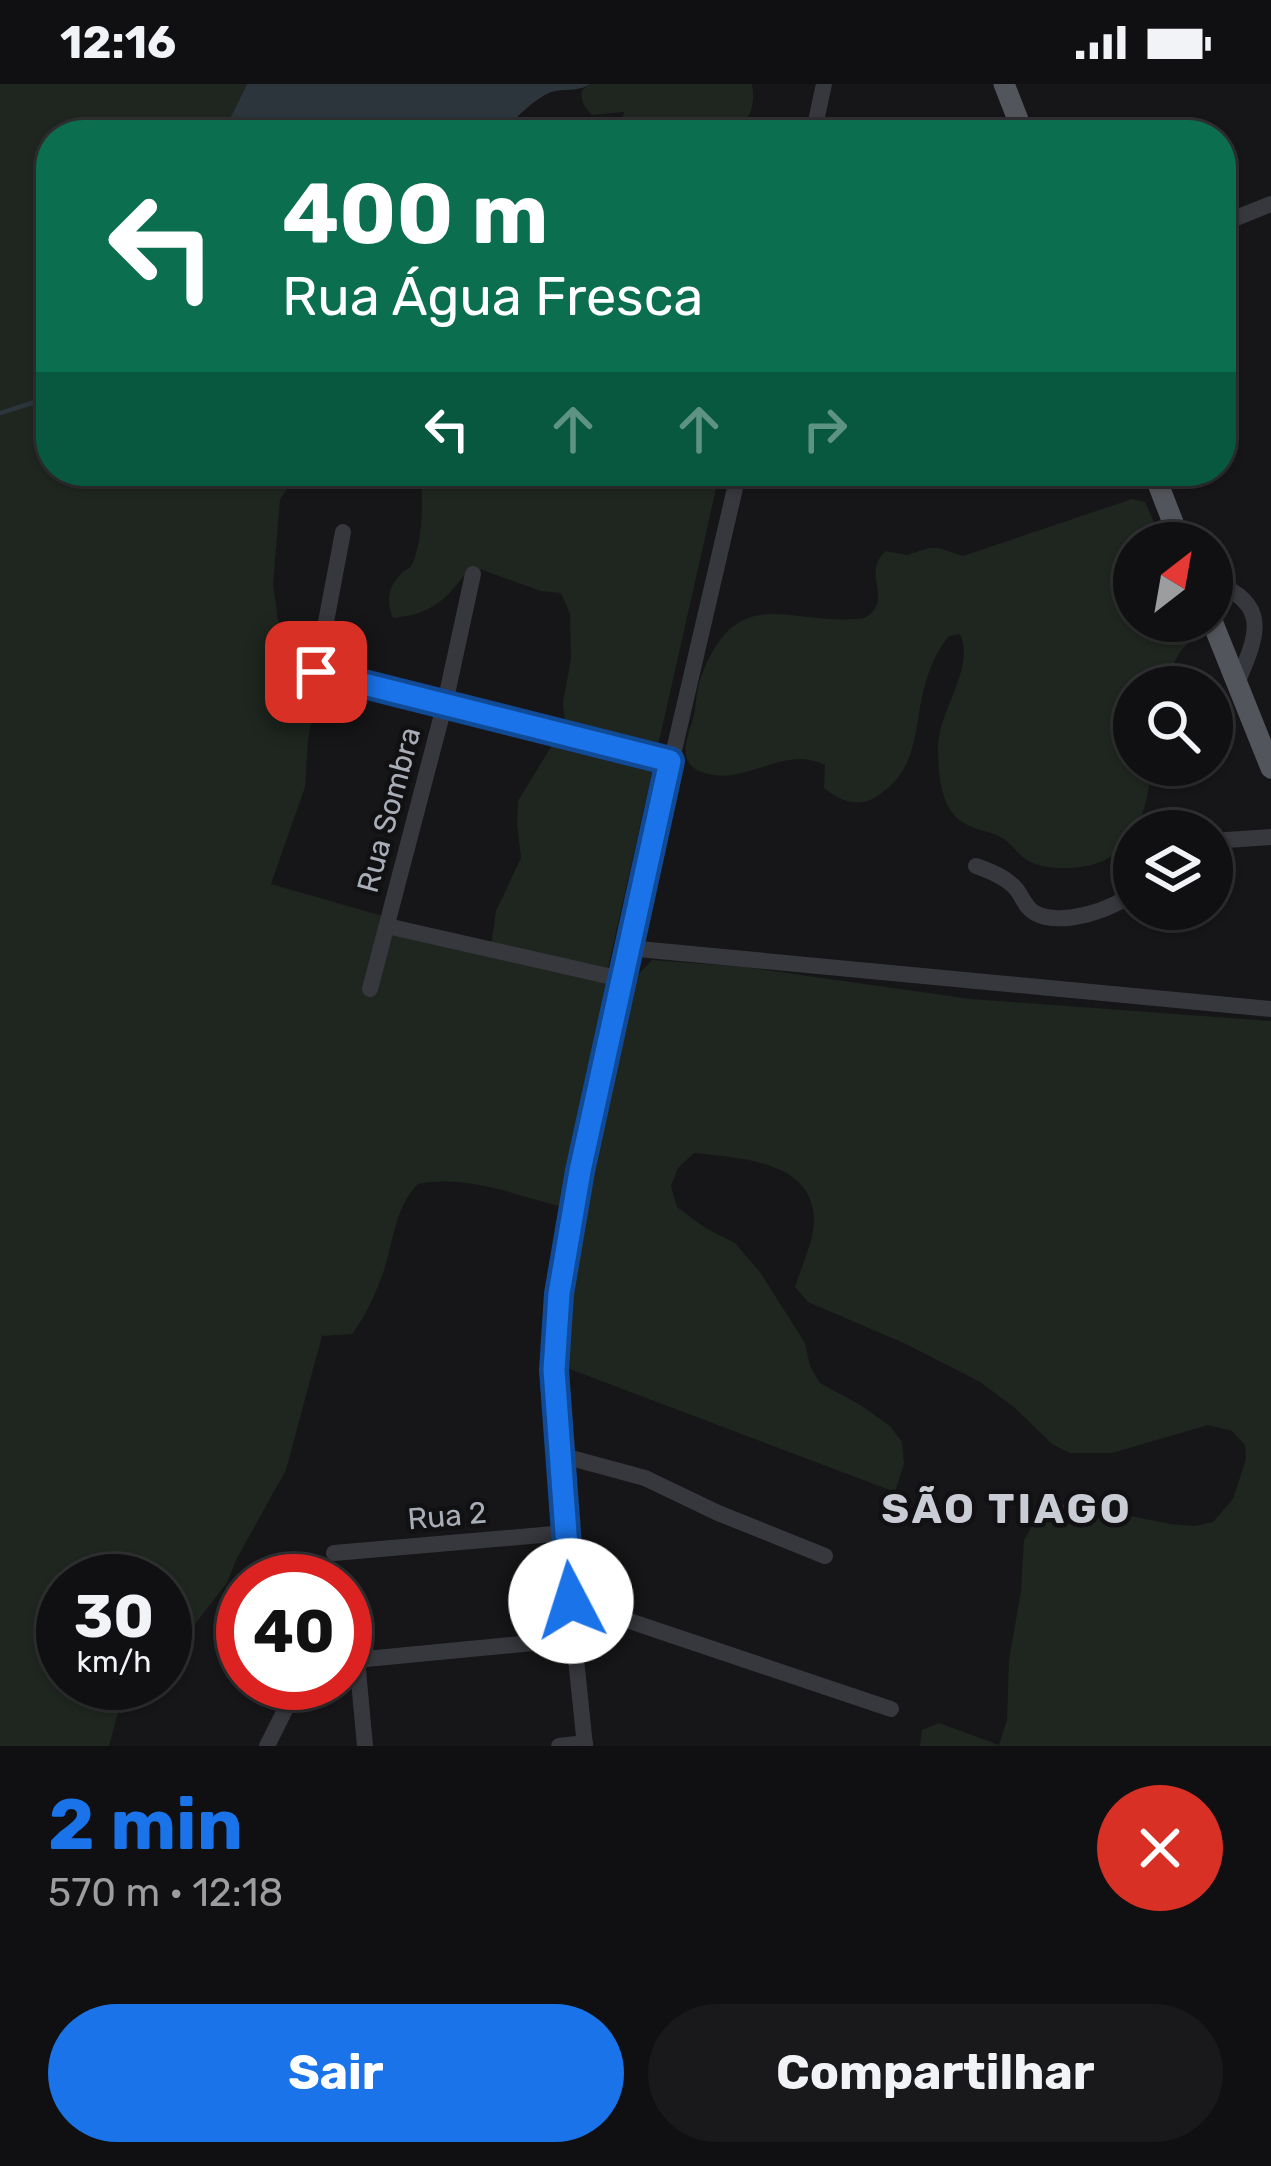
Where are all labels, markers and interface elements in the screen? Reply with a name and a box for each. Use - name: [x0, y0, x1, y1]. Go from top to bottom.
- text: 12:16: [60, 16, 176, 69]
- text: 400 m: [282, 164, 548, 264]
- icon: left: [84, 168, 240, 324]
- text: Rua Água Fresca: [282, 265, 703, 329]
- icon: left: [414, 396, 480, 462]
- icon: ahead: [540, 396, 606, 462]
- icon: ahead: [666, 396, 732, 462]
- icon: right: [792, 396, 858, 462]
- north arrow: [1113, 522, 1233, 642]
- map controls: [1113, 522, 1233, 930]
- pin: [265, 621, 367, 723]
- icon: arrive: [283, 639, 349, 705]
- button: search: [1113, 666, 1233, 786]
- street label: Rua Sombra: [350, 723, 428, 897]
- button: layers: [1113, 810, 1233, 930]
- district label: SÃO TIAGO: [881, 1484, 1133, 1534]
- street label: Rua 2: [406, 1495, 488, 1537]
- position arrow: [508, 1538, 634, 1664]
- speed limit sign: 40: [216, 1554, 372, 1710]
- text: 30: [74, 1581, 154, 1652]
- text: km/h: [77, 1644, 151, 1680]
- text: 2 min: [48, 1782, 243, 1867]
- button: close: [1097, 1785, 1223, 1911]
- text: 570 m · 12:18: [48, 1870, 283, 1916]
- button: Sair: [48, 2004, 624, 2142]
- button: Compartilhar: [648, 2004, 1223, 2142]

